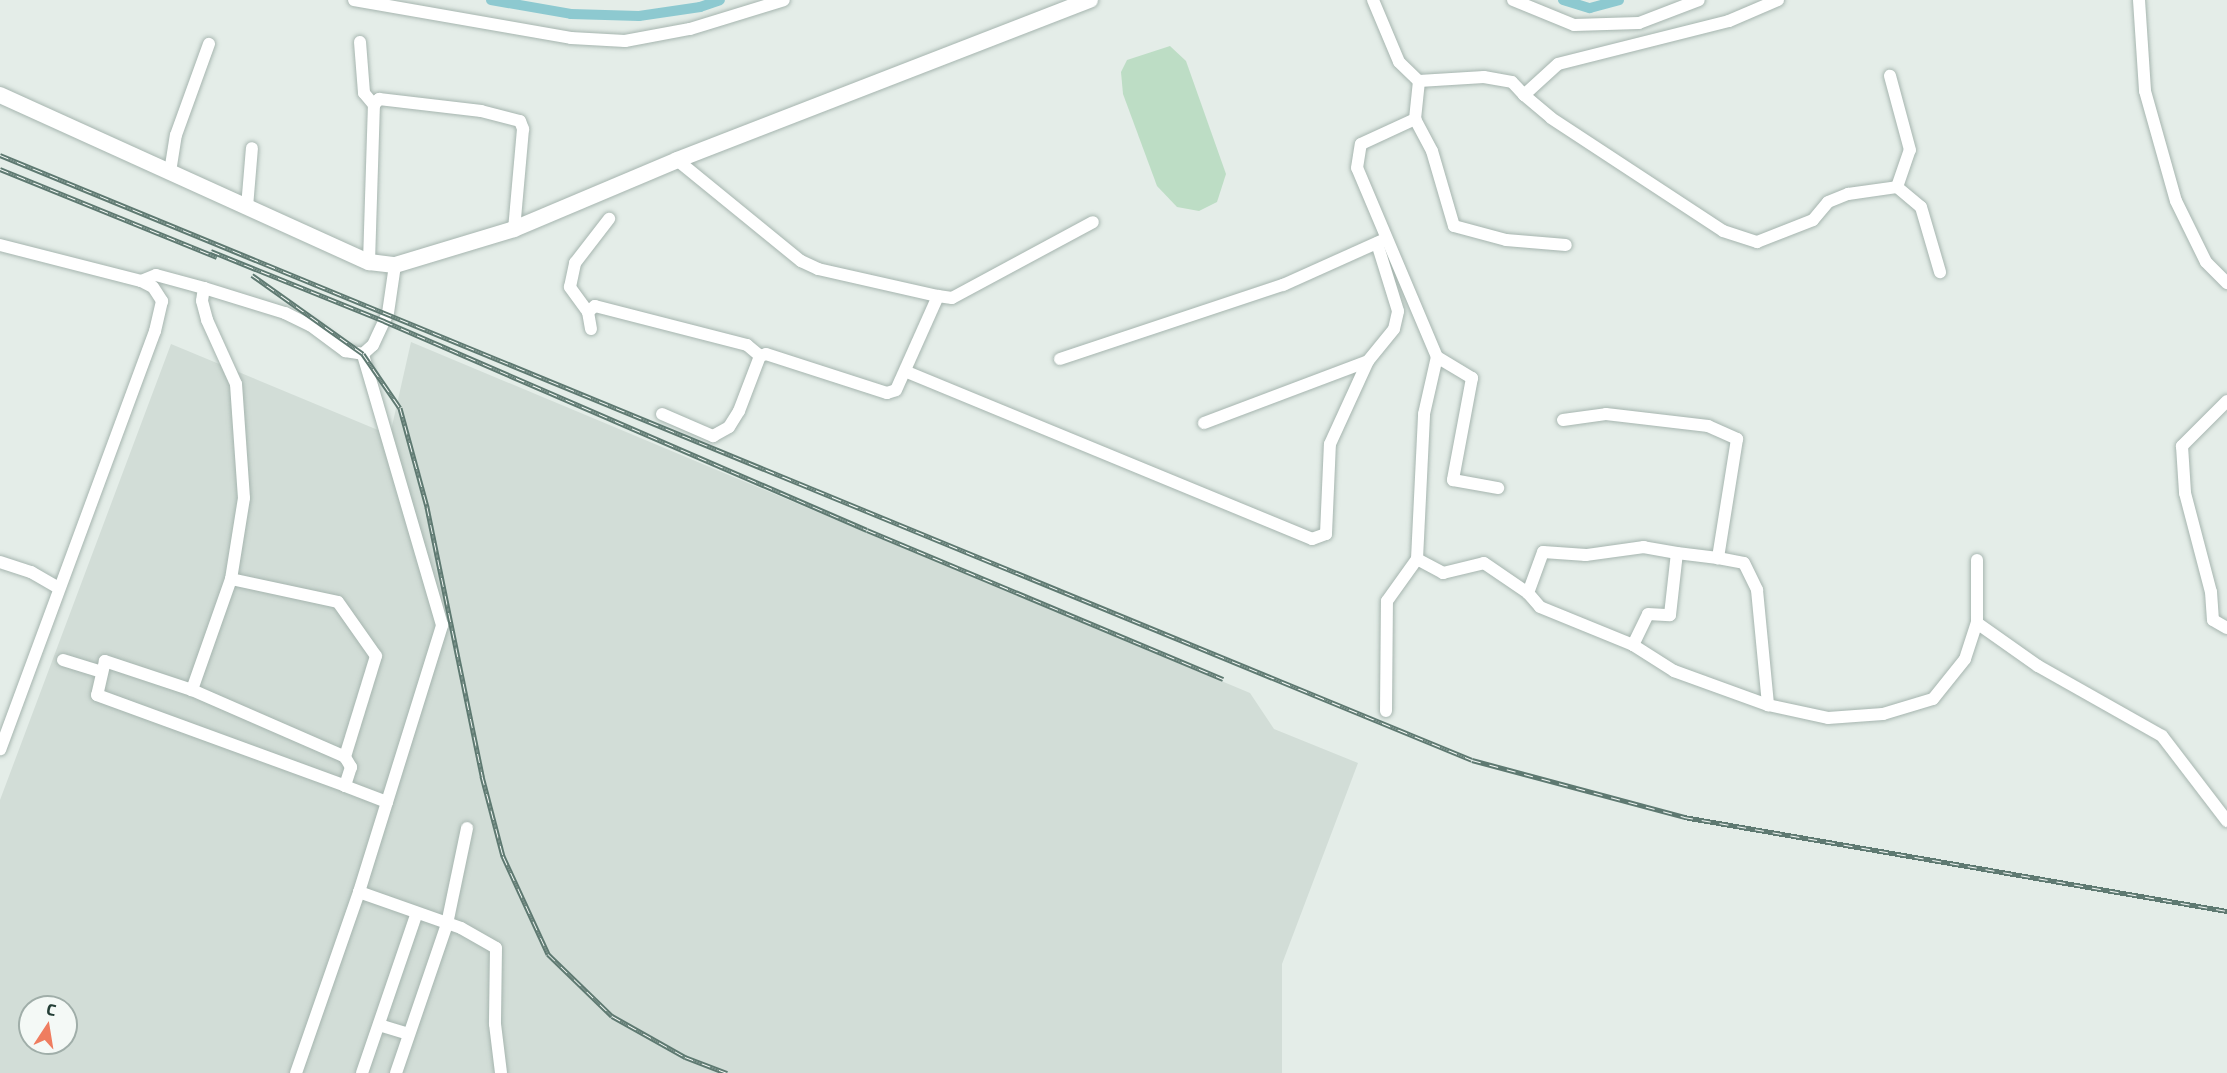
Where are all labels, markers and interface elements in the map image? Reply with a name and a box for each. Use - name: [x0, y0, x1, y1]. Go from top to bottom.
- north arrow: [18, 995, 78, 1055]
- text: С: [45, 999, 58, 1019]

